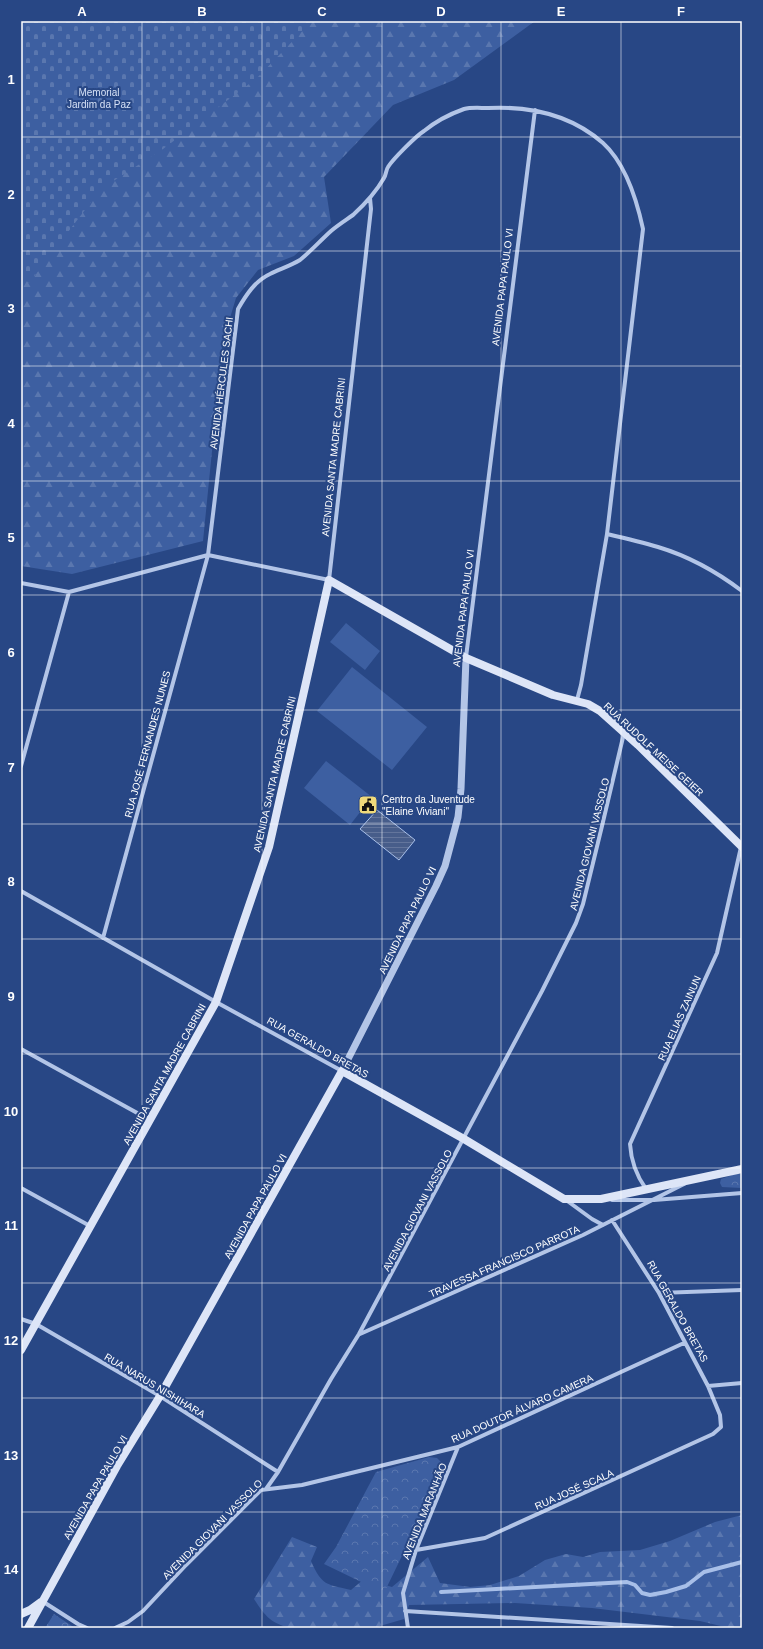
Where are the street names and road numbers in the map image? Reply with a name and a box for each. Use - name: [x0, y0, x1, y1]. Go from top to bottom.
- street label: AVENIDA PAPA PAULO VI: [490, 228, 515, 346]
- street label: AVENIDA HÉRCULES SACHI: [207, 316, 235, 450]
- street label: AVENIDA SANTA MADRE CABRINI: [320, 377, 347, 537]
- street label: AVENIDA PAPA PAULO VI: [451, 549, 476, 667]
- street label: RUA JOSÉ FERNANDES NUNES: [122, 669, 173, 819]
- street label: AVENIDA SANTA MADRE CABRINI: [251, 695, 298, 853]
- street label: RUA RUDOLF MEISE GEIER: [602, 700, 706, 798]
- street label: AVENIDA GIOVANI VASSOLO: [568, 777, 611, 912]
- street label: AVENIDA PAPA PAULO VI: [377, 865, 438, 976]
- street label: RUA ELIAS ZAINUN: [656, 974, 703, 1062]
- street label: AVENIDA SANTA MADRE CABRINI: [121, 1002, 208, 1147]
- street label: RUA GERALDO BRETAS: [265, 1015, 371, 1080]
- street label: AVENIDA GIOVANI VASSOLO: [381, 1147, 454, 1273]
- street label: AVENIDA PAPA PAULO VI: [222, 1152, 289, 1261]
- street label: TRAVESSA FRANCISCO PARROTA: [427, 1223, 581, 1300]
- street label: RUA GERALDO BRETAS: [645, 1259, 710, 1364]
- street label: RUA NARUS NISHIHARA: [102, 1351, 207, 1420]
- street label: RUA DOUTOR ÁLVARO CAMERA: [449, 1371, 595, 1445]
- street label: AVENIDA PAPA PAULO VI: [61, 1433, 130, 1541]
- street label: AVENIDA MARANHÃO: [399, 1461, 449, 1561]
- street label: RUA JOSÉ SCALA: [533, 1466, 616, 1512]
- street label: AVENIDA GIOVANI VASSOLO: [160, 1477, 265, 1581]

